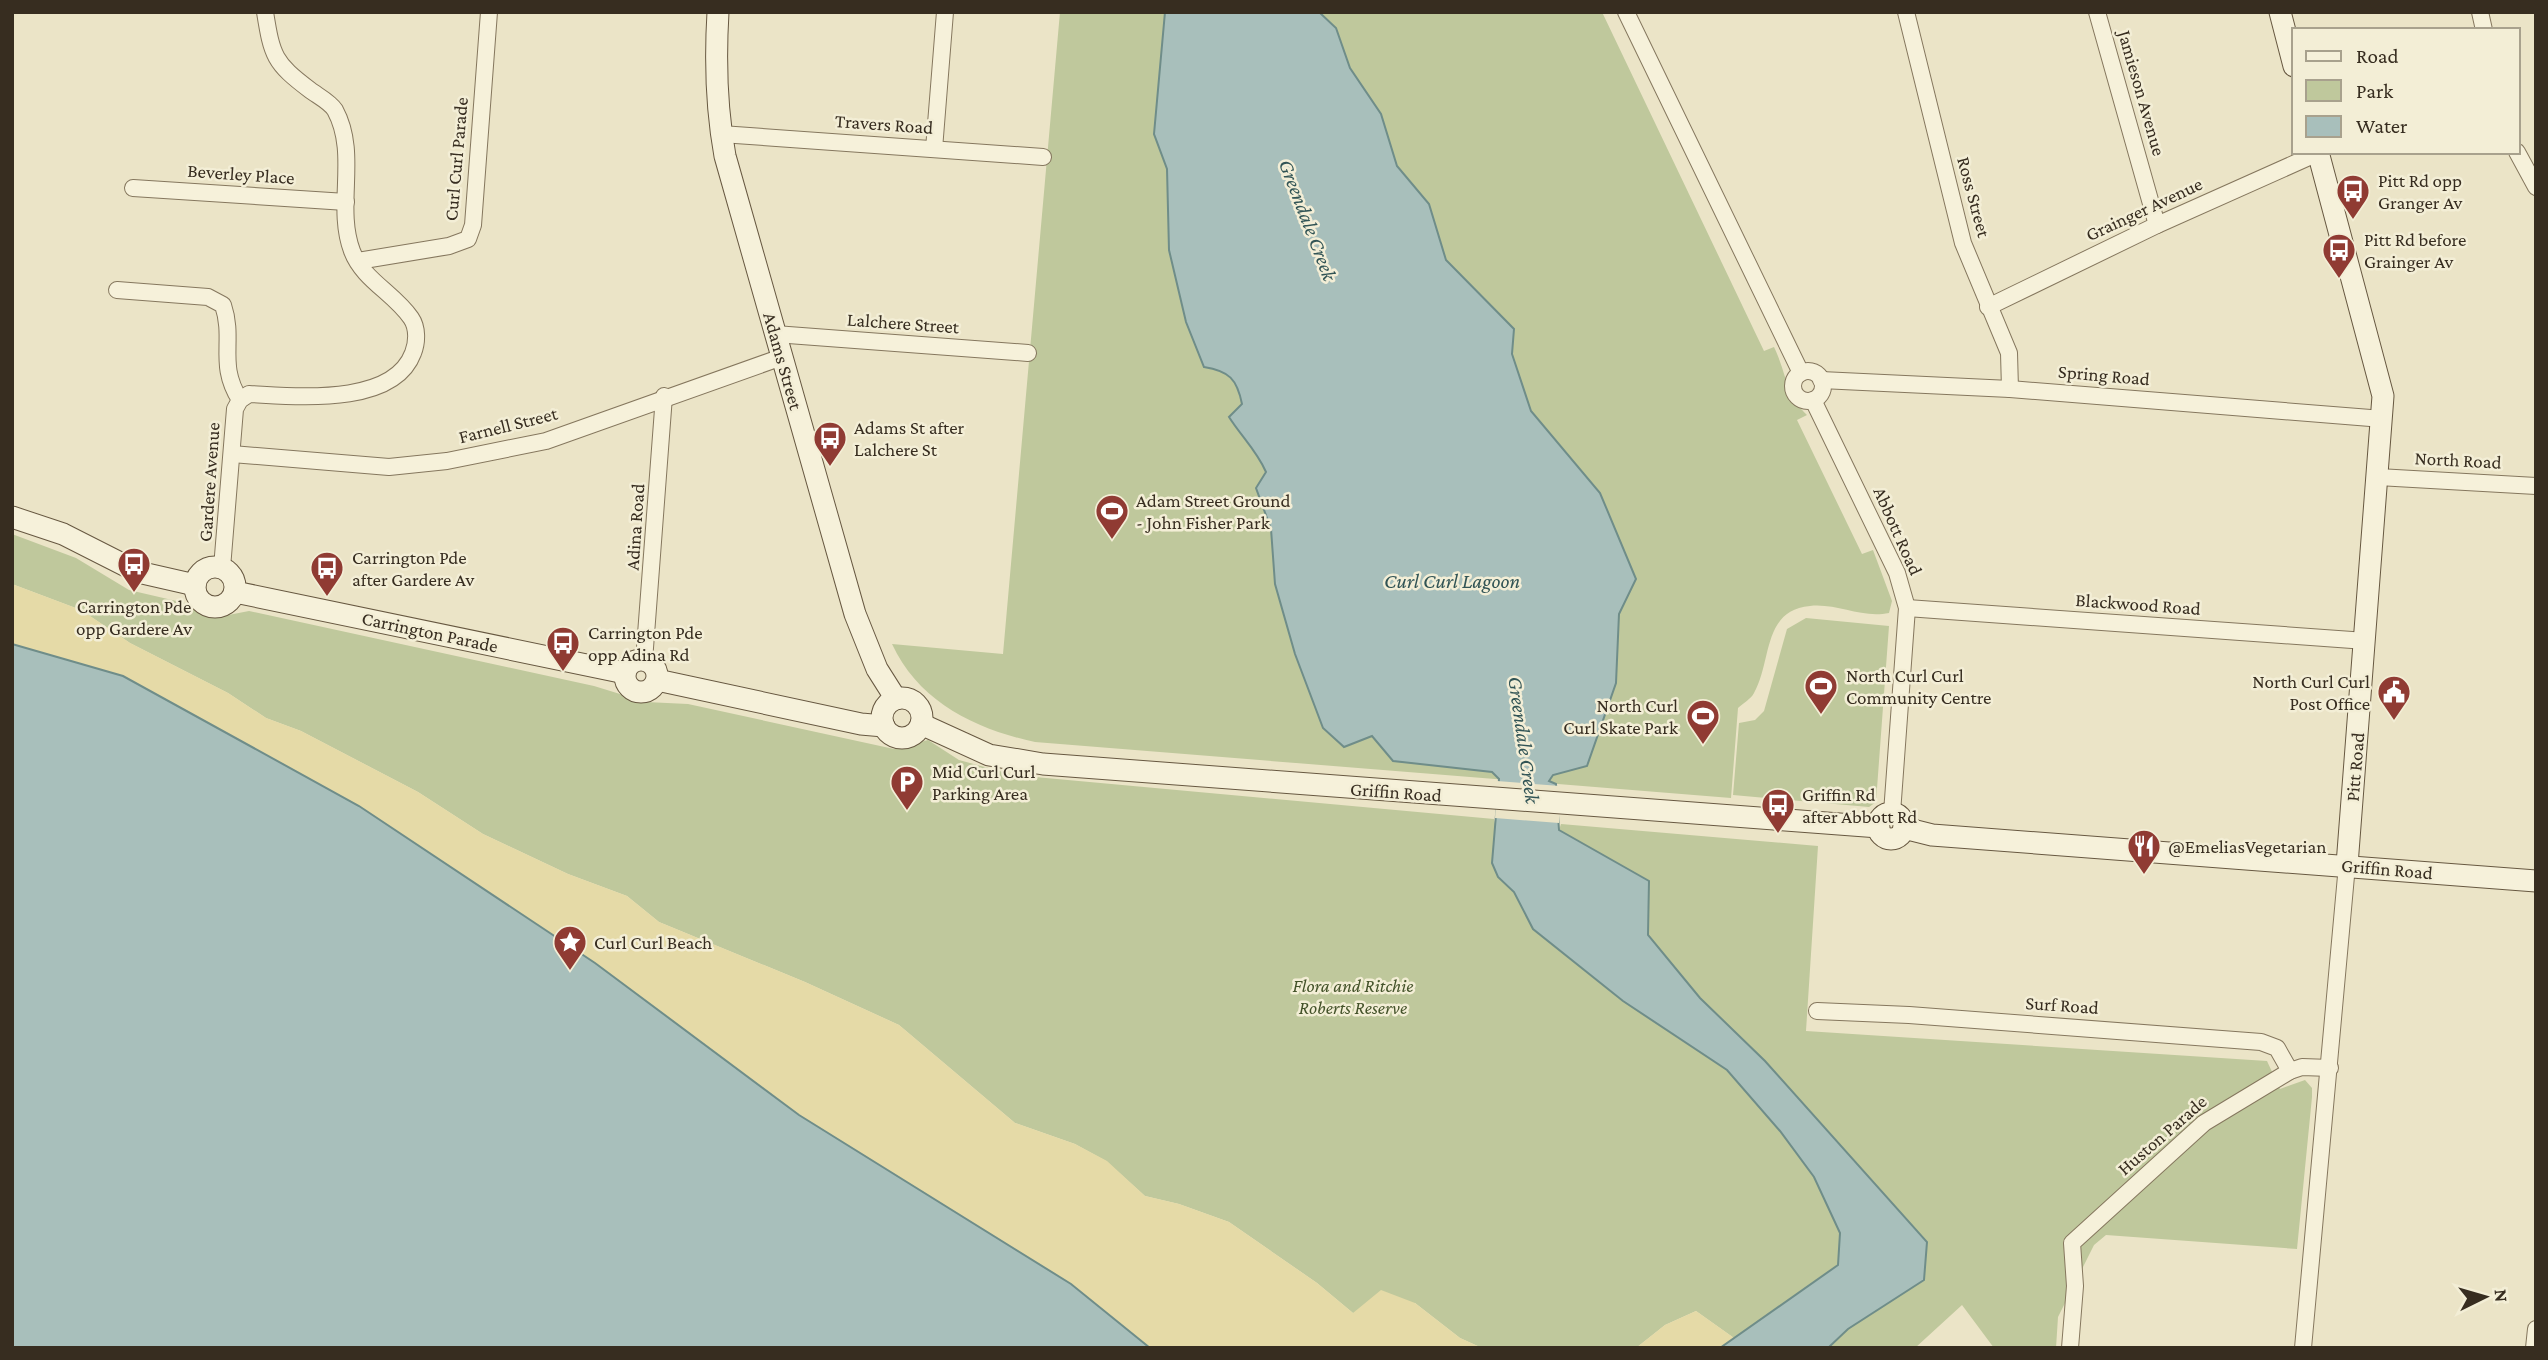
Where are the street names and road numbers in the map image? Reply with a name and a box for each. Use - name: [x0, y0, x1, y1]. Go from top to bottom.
- street label: Jamieson Avenue: [2113, 26, 2170, 158]
- street label: Curl Curl Parade: [440, 96, 472, 222]
- street label: Travers Road: [834, 110, 934, 138]
- street label: Ross Street: [1953, 154, 1995, 240]
- street label: Beverley Place: [187, 160, 295, 188]
- street label: Grainger Avenue: [2082, 173, 2206, 245]
- street label: Lalchere Street: [846, 309, 960, 337]
- street label: Adams Street: [759, 310, 807, 413]
- street label: Spring Road: [2057, 361, 2151, 389]
- street label: Farnell Street: [456, 402, 560, 447]
- street label: Gardere Avenue: [194, 422, 224, 542]
- street label: North Road: [2414, 447, 2502, 473]
- street label: Adina Road: [621, 483, 649, 571]
- street label: Abbott Road: [1869, 484, 1927, 578]
- street label: Blackwood Road: [2075, 589, 2201, 619]
- street label: Carrington Parade: [360, 607, 500, 657]
- street label: Pitt Road: [2342, 732, 2368, 802]
- street label: Griffin Road: [1349, 778, 1443, 806]
- street label: Griffin Road: [2340, 855, 2434, 883]
- street label: Surf Road: [2025, 992, 2099, 1018]
- street label: Huston Parade: [2113, 1091, 2211, 1179]

